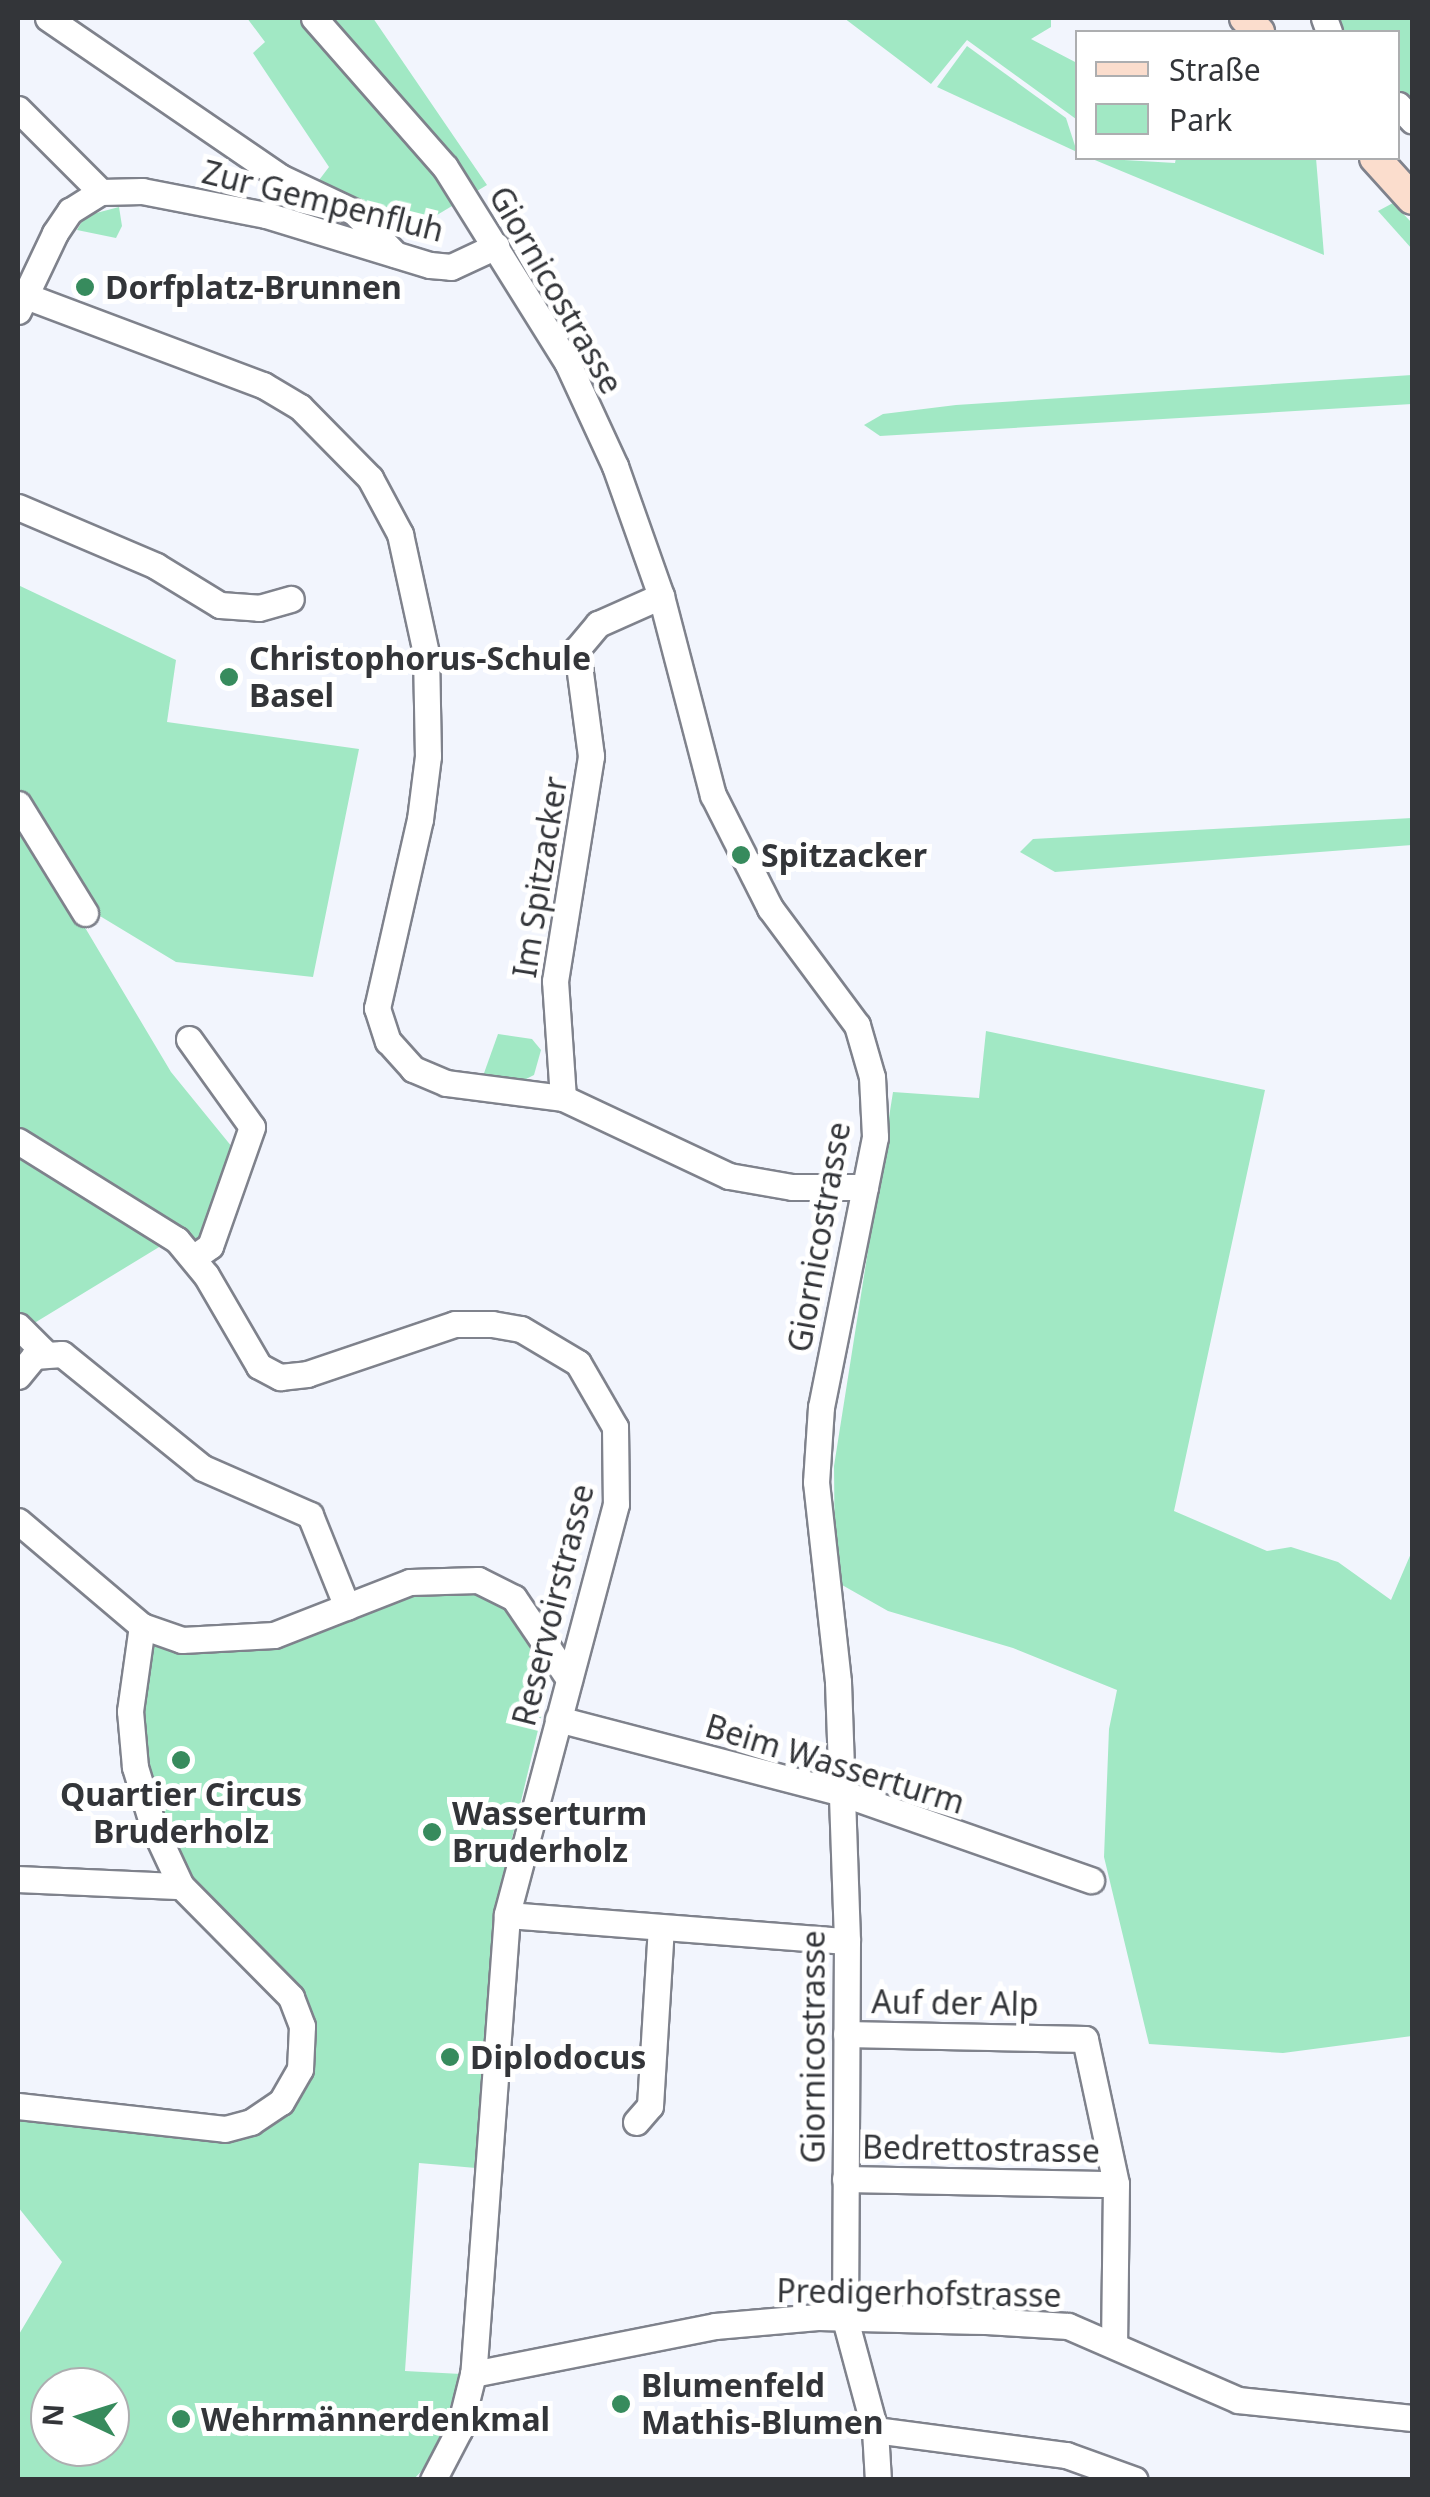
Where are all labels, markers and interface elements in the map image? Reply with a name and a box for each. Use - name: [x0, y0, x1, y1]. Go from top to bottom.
- legend: [1075, 30, 1400, 160]
- text: Straße: [1169, 49, 1261, 90]
- text: Park: [1169, 99, 1232, 140]
- street label: Zur Gempenfluh: [198, 152, 448, 250]
- street label: Giornicostrasse: [481, 180, 631, 400]
- place label: Dorfplatz-Brunnen: [105, 268, 402, 306]
- marker: Dorfplatz-Brunnen: [74, 276, 96, 298]
- place label: Christophorus-Schule Basel: [249, 640, 591, 715]
- marker: Christophorus-Schule Basel: [218, 666, 240, 688]
- street label: Im Spitzacker: [505, 774, 575, 980]
- place label: Spitzacker: [761, 836, 927, 874]
- marker: Spitzacker: [730, 844, 752, 866]
- street label: Giornicostrasse: [780, 1119, 858, 1355]
- street label: Reservoirstrasse: [504, 1480, 602, 1730]
- street label: Beim Wasserturm: [701, 1706, 969, 1822]
- marker: Quartier Circus Bruderholz: [170, 1749, 192, 1771]
- place label: Quartier Circus Bruderholz: [60, 1776, 302, 1851]
- place label: Wasserturm Bruderholz: [452, 1795, 647, 1870]
- marker: Wasserturm Bruderholz: [421, 1821, 443, 1843]
- street label: Giornicostrasse: [794, 1931, 832, 2163]
- street label: Auf der Alp: [871, 1982, 1039, 2024]
- place label: Diplodocus: [470, 2038, 646, 2076]
- marker: Diplodocus: [439, 2046, 461, 2068]
- street label: Bedrettostrasse: [862, 2128, 1100, 2170]
- street label: Predigerhofstrasse: [776, 2271, 1062, 2315]
- north arrow: [30, 2367, 130, 2467]
- place label: Blumenfeld Mathis-Blumen: [641, 2367, 884, 2442]
- marker: Blumenfeld Mathis-Blumen: [610, 2393, 632, 2415]
- place label: Wehrmännerdenkmal: [201, 2400, 550, 2438]
- text: N: [32, 2402, 72, 2428]
- marker: Wehrmännerdenkmal: [170, 2408, 192, 2430]

